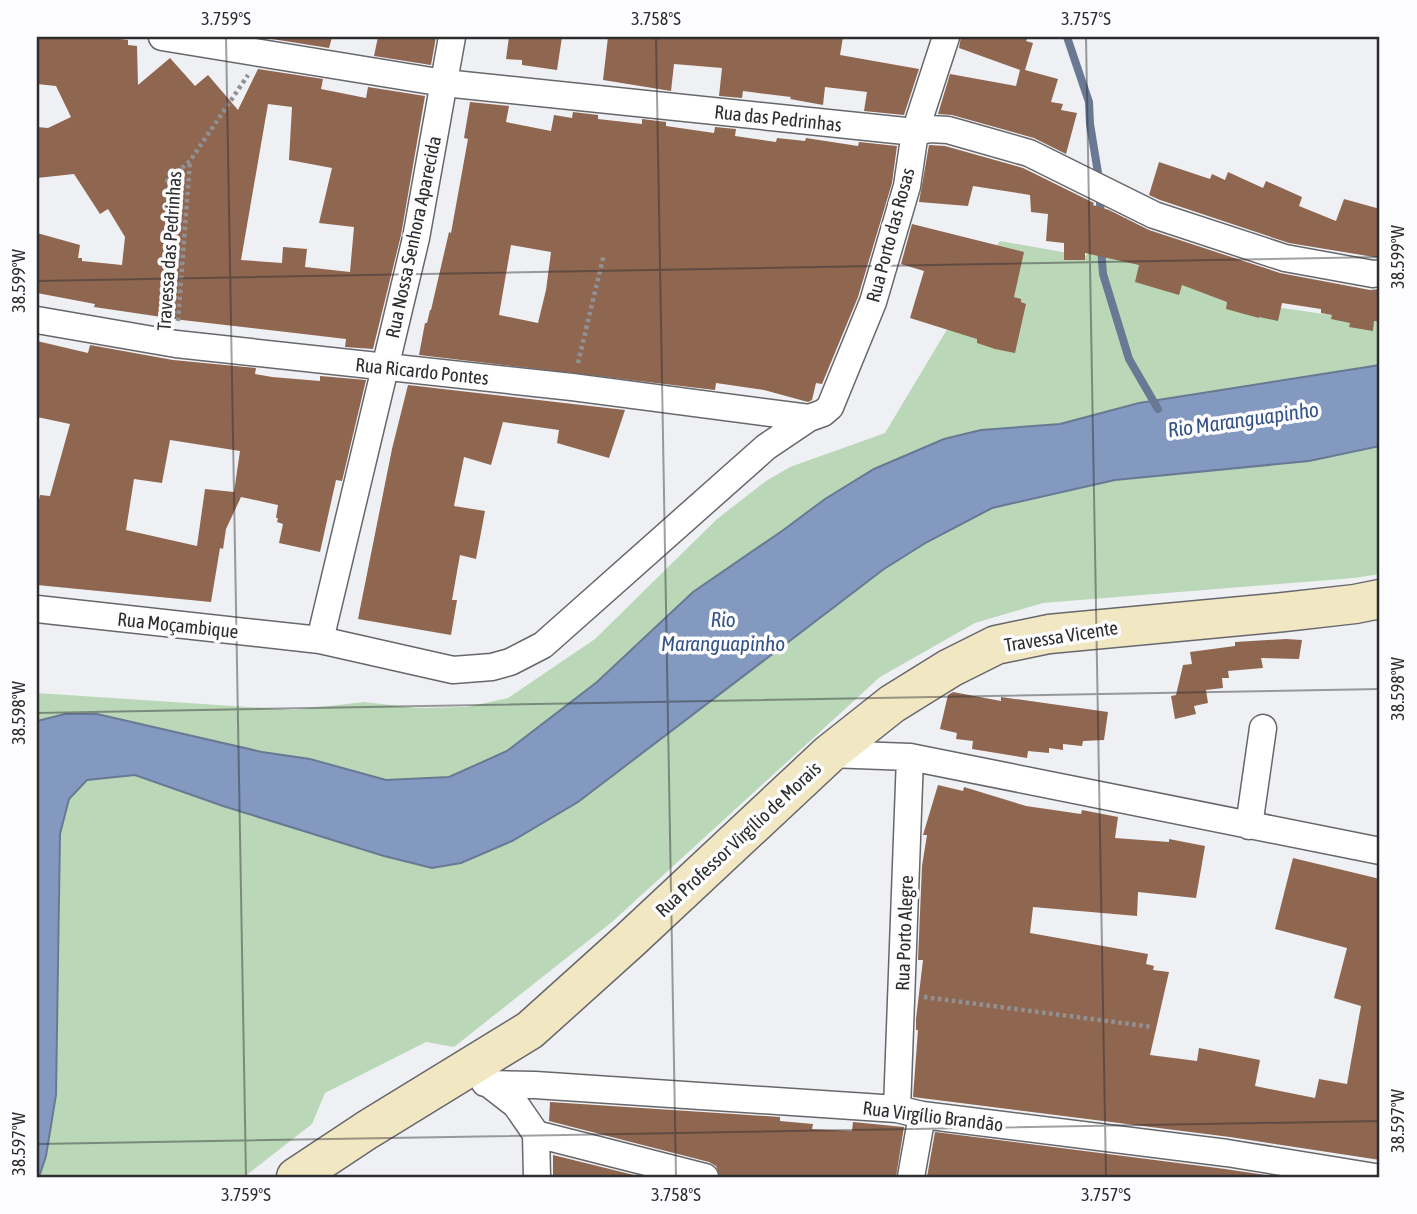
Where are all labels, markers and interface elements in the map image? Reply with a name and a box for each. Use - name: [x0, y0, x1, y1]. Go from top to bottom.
- text: 3.759°S: [201, 8, 251, 29]
- text: 3.758°S: [631, 8, 681, 29]
- text: 3.757°S: [1061, 8, 1111, 29]
- street label: Rua das Pedrinhas: [713, 100, 843, 136]
- street label: Rua Nossa Senhora Aparecida: [381, 134, 445, 340]
- street label: Rua Porto das Rosas: [861, 165, 919, 305]
- street label: Travessa das Pedrinhas: [152, 170, 186, 332]
- text: 38.599°W: [1387, 225, 1408, 289]
- text: 38.599°W: [8, 249, 29, 313]
- street label: Rua Ricardo Pontes: [354, 353, 490, 389]
- water label: Rio Maranguapinho: [1166, 397, 1320, 441]
- water label: Rio Maranguapinho: [661, 607, 785, 655]
- street label: Rua Moçambique: [116, 608, 240, 642]
- street label: Travessa Vicente: [1003, 616, 1119, 656]
- text: 38.598°W: [1387, 657, 1408, 721]
- text: 38.598°W: [8, 681, 29, 745]
- street label: Rua Professor Virgílio de Morais: [651, 757, 825, 921]
- street label: Rua Porto Alegre: [891, 875, 917, 991]
- text: 38.597°W: [1387, 1089, 1408, 1153]
- street label: Rua Virgílio Brandão: [861, 1096, 1005, 1136]
- text: 38.597°W: [8, 1112, 29, 1176]
- text: 3.759°S: [221, 1184, 271, 1205]
- text: 3.758°S: [651, 1184, 701, 1205]
- text: 3.757°S: [1081, 1184, 1131, 1205]

